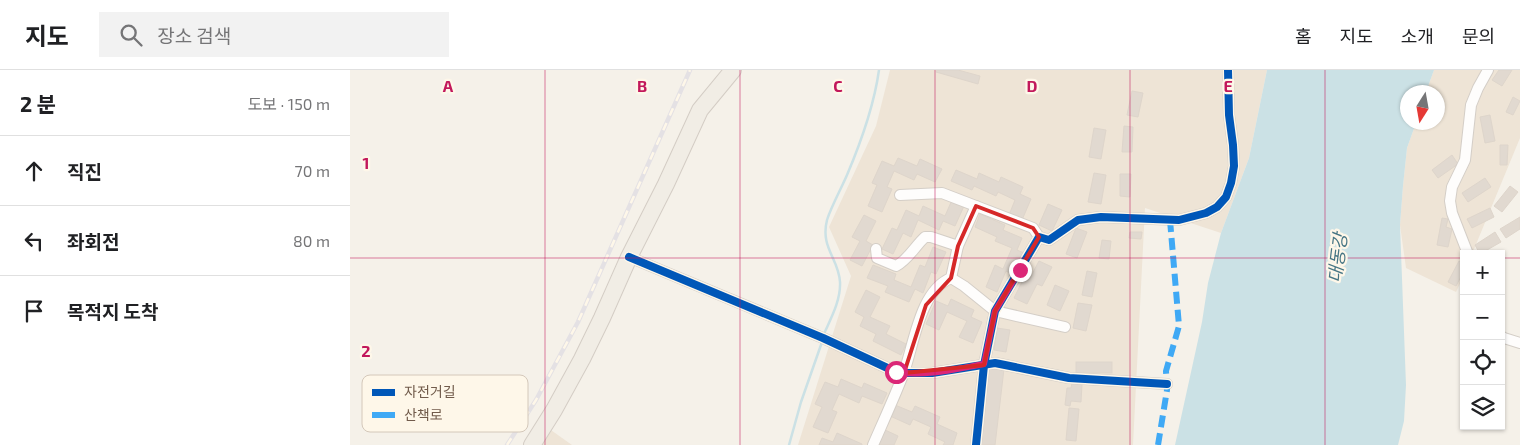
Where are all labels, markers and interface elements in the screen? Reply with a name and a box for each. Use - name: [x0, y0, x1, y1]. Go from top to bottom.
- search box: [99, 12, 449, 57]
- text: 지도: [25, 21, 69, 50]
- icon: search: [117, 21, 145, 49]
- text: 장소 검색: [157, 24, 231, 47]
- text: 홈: [1295, 25, 1312, 47]
- text: 지도: [1340, 25, 1373, 47]
- text: 소개: [1401, 25, 1434, 47]
- text: 문의: [1462, 25, 1495, 47]
- text: A: [443, 76, 454, 95]
- text: B: [637, 76, 647, 95]
- text: C: [833, 76, 843, 95]
- text: D: [1027, 76, 1038, 95]
- text: E: [1223, 76, 1233, 95]
- north arrow: [1400, 85, 1445, 130]
- text: 2 분: [20, 91, 56, 116]
- text: 도보 · 150 m: [247, 94, 330, 113]
- text: 1: [363, 153, 369, 172]
- icon: ahead: [20, 157, 48, 185]
- text: 직진: [67, 160, 102, 183]
- text: 70 m: [295, 161, 330, 180]
- icon: left: [20, 227, 48, 255]
- water label: 대동강: [1323, 229, 1351, 284]
- text: 좌회전: [67, 230, 119, 253]
- text: 80 m: [293, 231, 330, 250]
- map controls: [1460, 250, 1505, 430]
- button: +: [1460, 250, 1505, 295]
- route end: [1009, 259, 1032, 282]
- button: −: [1460, 295, 1505, 340]
- icon: arrive: [20, 297, 48, 325]
- text: 목적지 도착: [67, 300, 159, 323]
- button: locate: [1460, 340, 1505, 385]
- text: 2: [361, 341, 371, 360]
- route start: [885, 361, 908, 384]
- legend: [362, 375, 528, 432]
- text: 자전거길: [404, 383, 456, 400]
- button: layers: [1460, 385, 1505, 430]
- text: 산책로: [404, 406, 443, 423]

